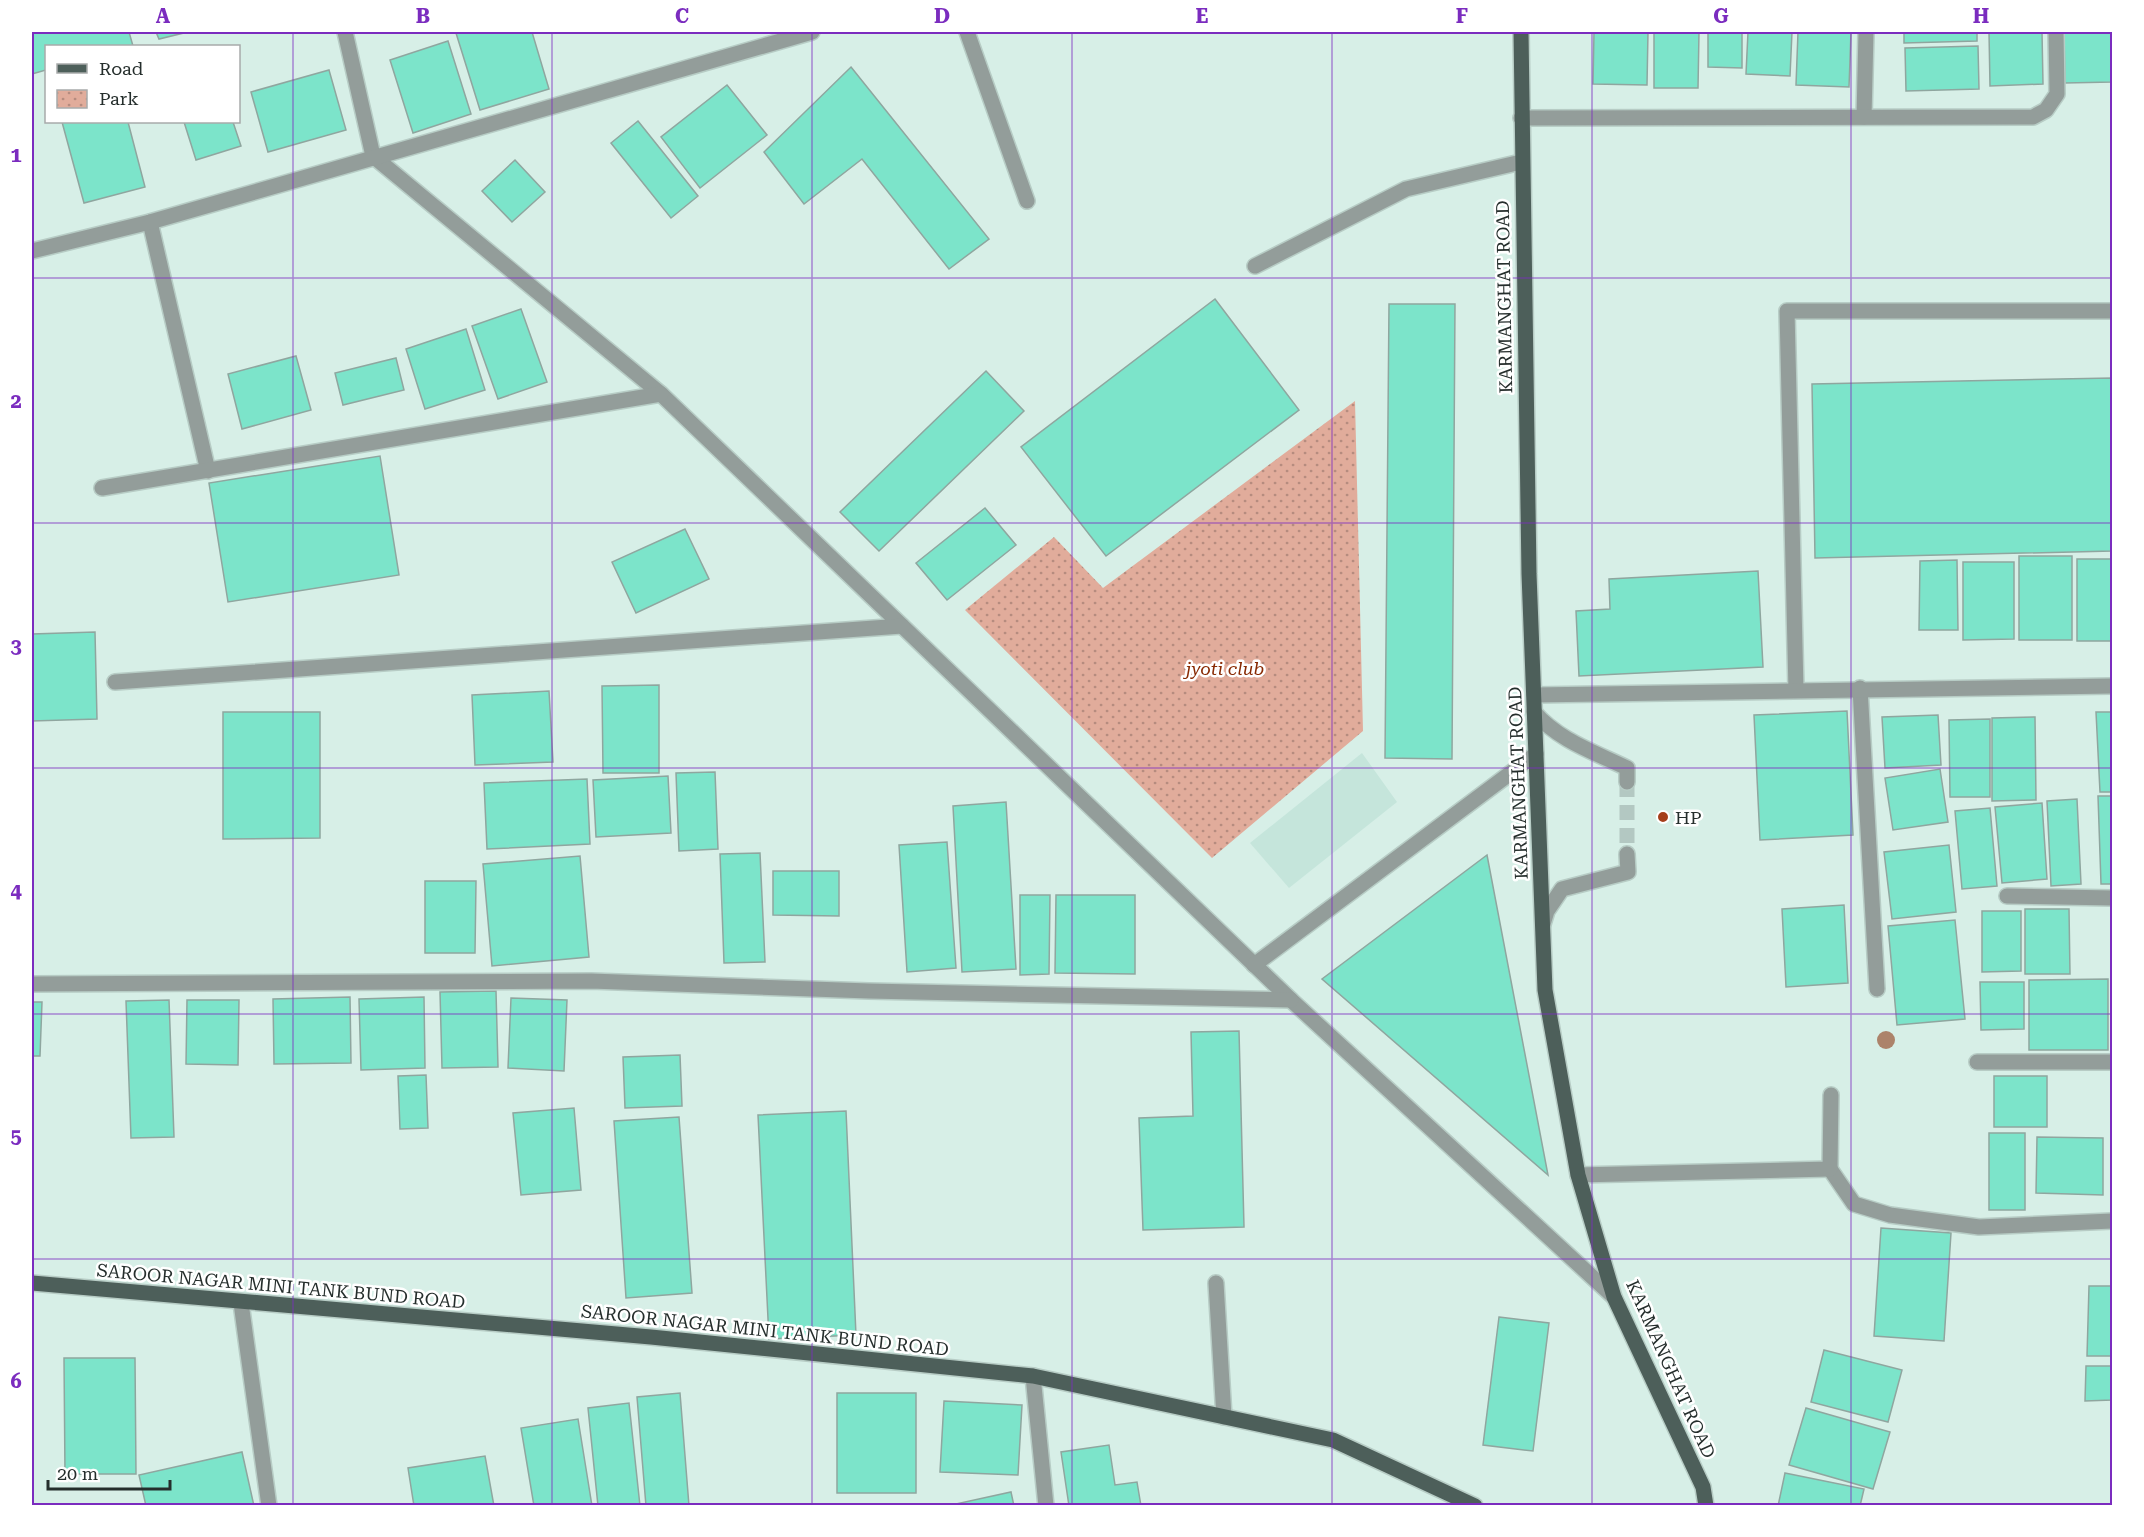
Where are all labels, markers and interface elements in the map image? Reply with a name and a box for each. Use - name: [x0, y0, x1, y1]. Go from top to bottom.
- text: A: [156, 4, 171, 28]
- text: B: [416, 4, 430, 28]
- text: C: [675, 4, 689, 28]
- text: D: [934, 4, 950, 28]
- text: E: [1196, 4, 1209, 28]
- text: F: [1456, 4, 1468, 28]
- text: G: [1713, 4, 1729, 28]
- text: H: [1973, 4, 1989, 28]
- legend: [45, 45, 240, 123]
- text: Road: [99, 58, 144, 79]
- text: Park: [99, 88, 139, 109]
- text: 1: [10, 143, 22, 167]
- street label: KARMANGHAT ROAD: [1492, 200, 1516, 394]
- text: 2: [10, 389, 22, 413]
- text: 3: [10, 634, 22, 658]
- park label: jyoti club: [1183, 658, 1264, 679]
- street label: KARMANGHAT ROAD: [1504, 686, 1532, 880]
- place label: HP: [1675, 807, 1702, 828]
- marker: HP: [1656, 810, 1670, 824]
- text: 4: [10, 879, 22, 903]
- text: 5: [10, 1124, 22, 1148]
- street label: SAROOR NAGAR MINI TANK BUND ROAD: [96, 1259, 466, 1313]
- street label: KARMANGHAT ROAD: [1622, 1277, 1720, 1462]
- street label: SAROOR NAGAR MINI TANK BUND ROAD: [580, 1300, 950, 1360]
- text: 6: [10, 1369, 22, 1393]
- scale bar: [48, 1453, 170, 1491]
- text: 20 m: [57, 1463, 98, 1484]

